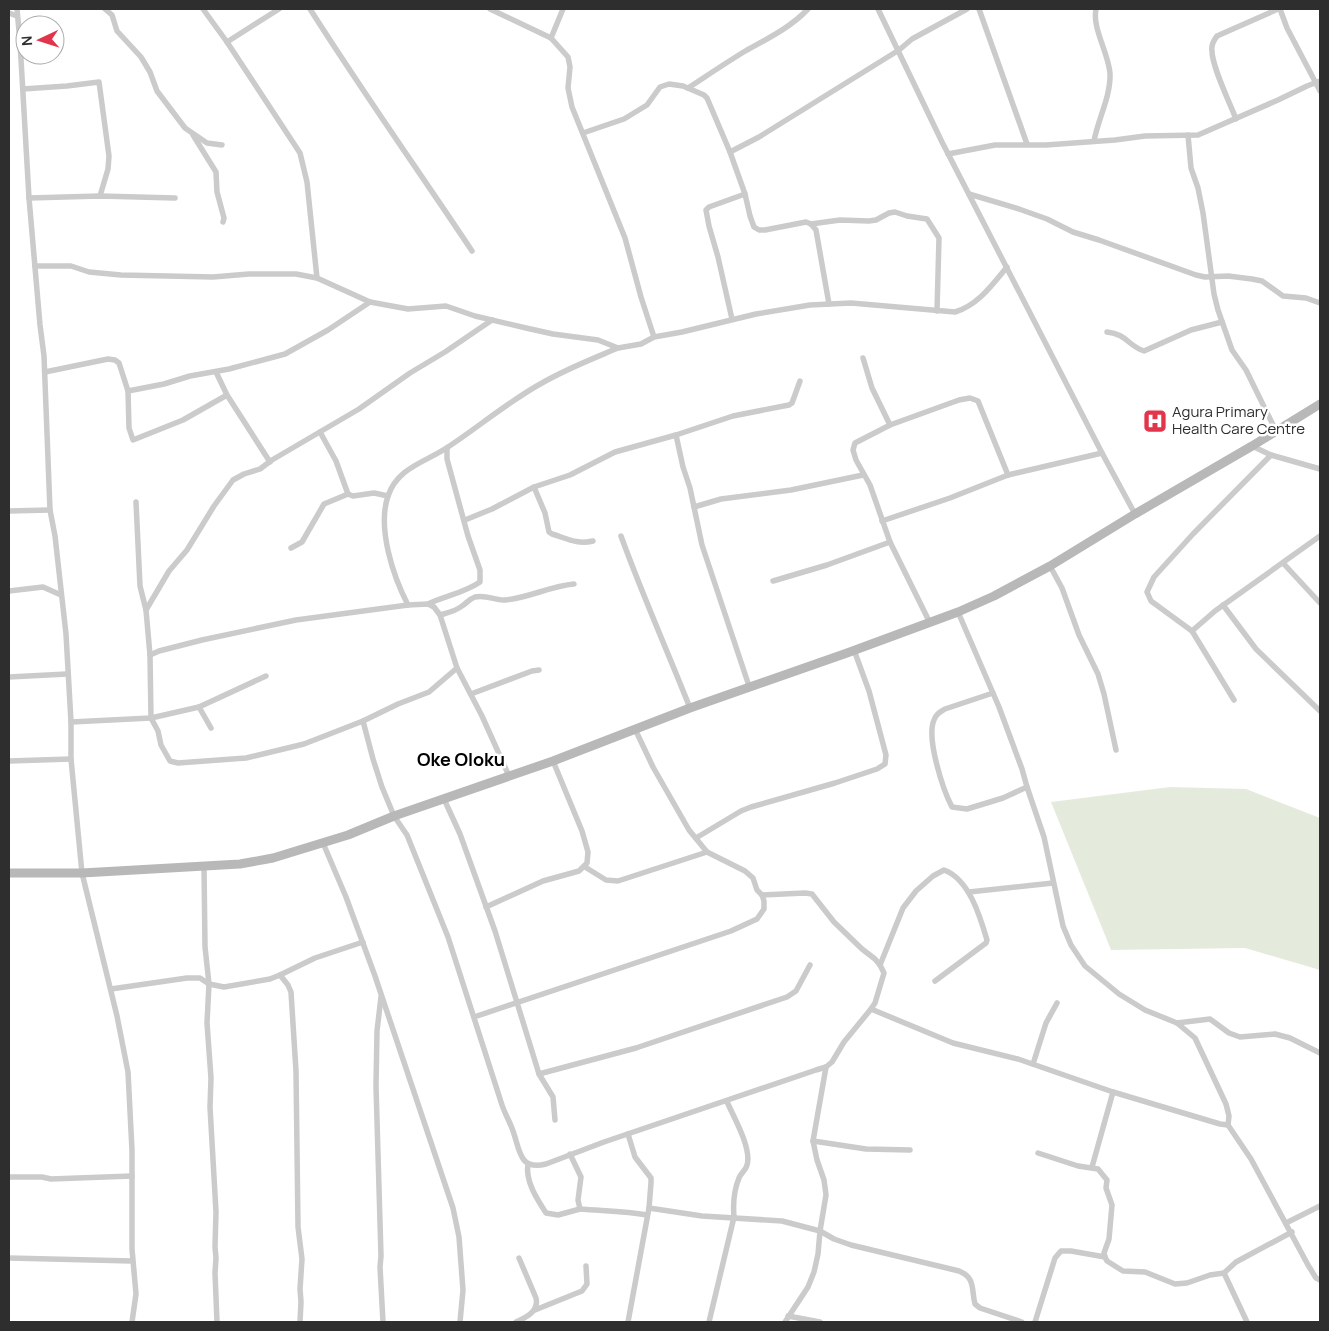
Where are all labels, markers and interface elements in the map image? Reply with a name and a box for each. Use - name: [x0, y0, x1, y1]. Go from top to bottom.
- north arrow: [15, 15, 65, 65]
- text: N: [17, 35, 36, 47]
- place label: Agura Primary Health Care Centre: [1172, 401, 1305, 439]
- hospital icon: Agura Primary Health Care Centre: [1142, 408, 1168, 434]
- district label: Oke Oloku: [417, 747, 505, 771]

